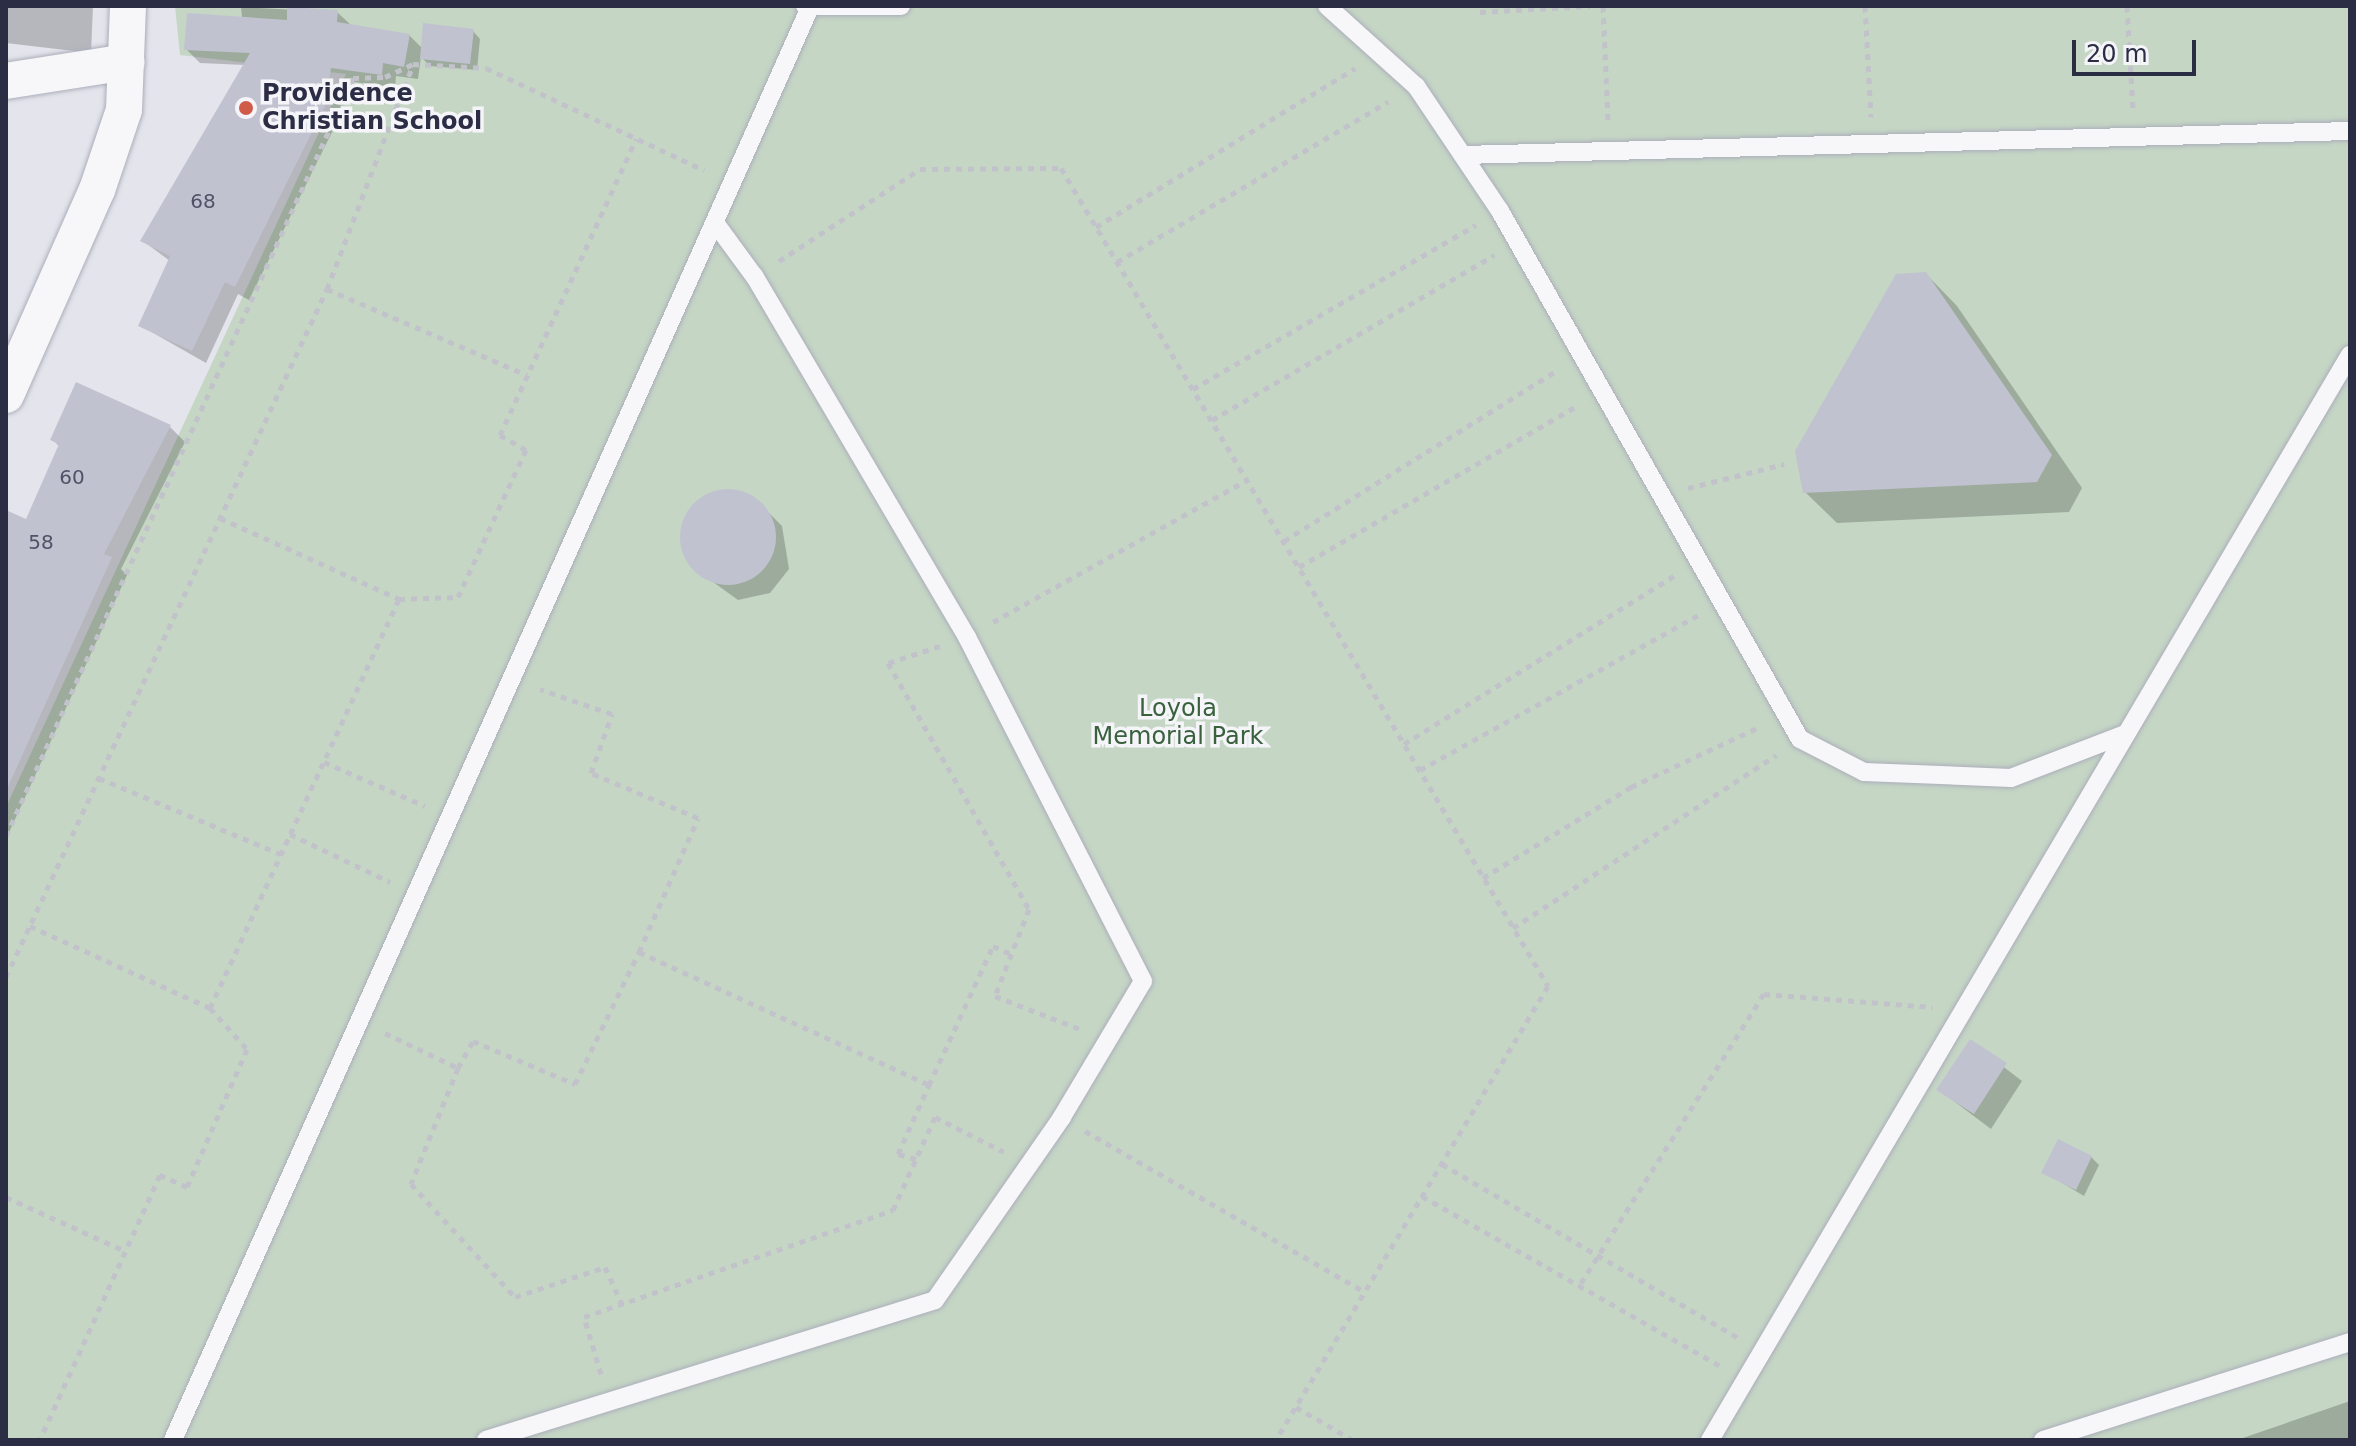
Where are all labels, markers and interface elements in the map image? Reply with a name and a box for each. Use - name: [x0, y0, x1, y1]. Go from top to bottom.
- scale bar: [2076, 24, 2200, 74]
- text: 20 m: [2086, 40, 2148, 68]
- place label: Providence Christian School: [262, 80, 482, 136]
- marker: Providence Christian School: [237, 99, 255, 117]
- house number: 68: [190, 189, 216, 213]
- house number: 60: [59, 465, 85, 489]
- house number: 58: [28, 530, 54, 554]
- park label: Loyola Memorial Park: [1093, 695, 1263, 751]

